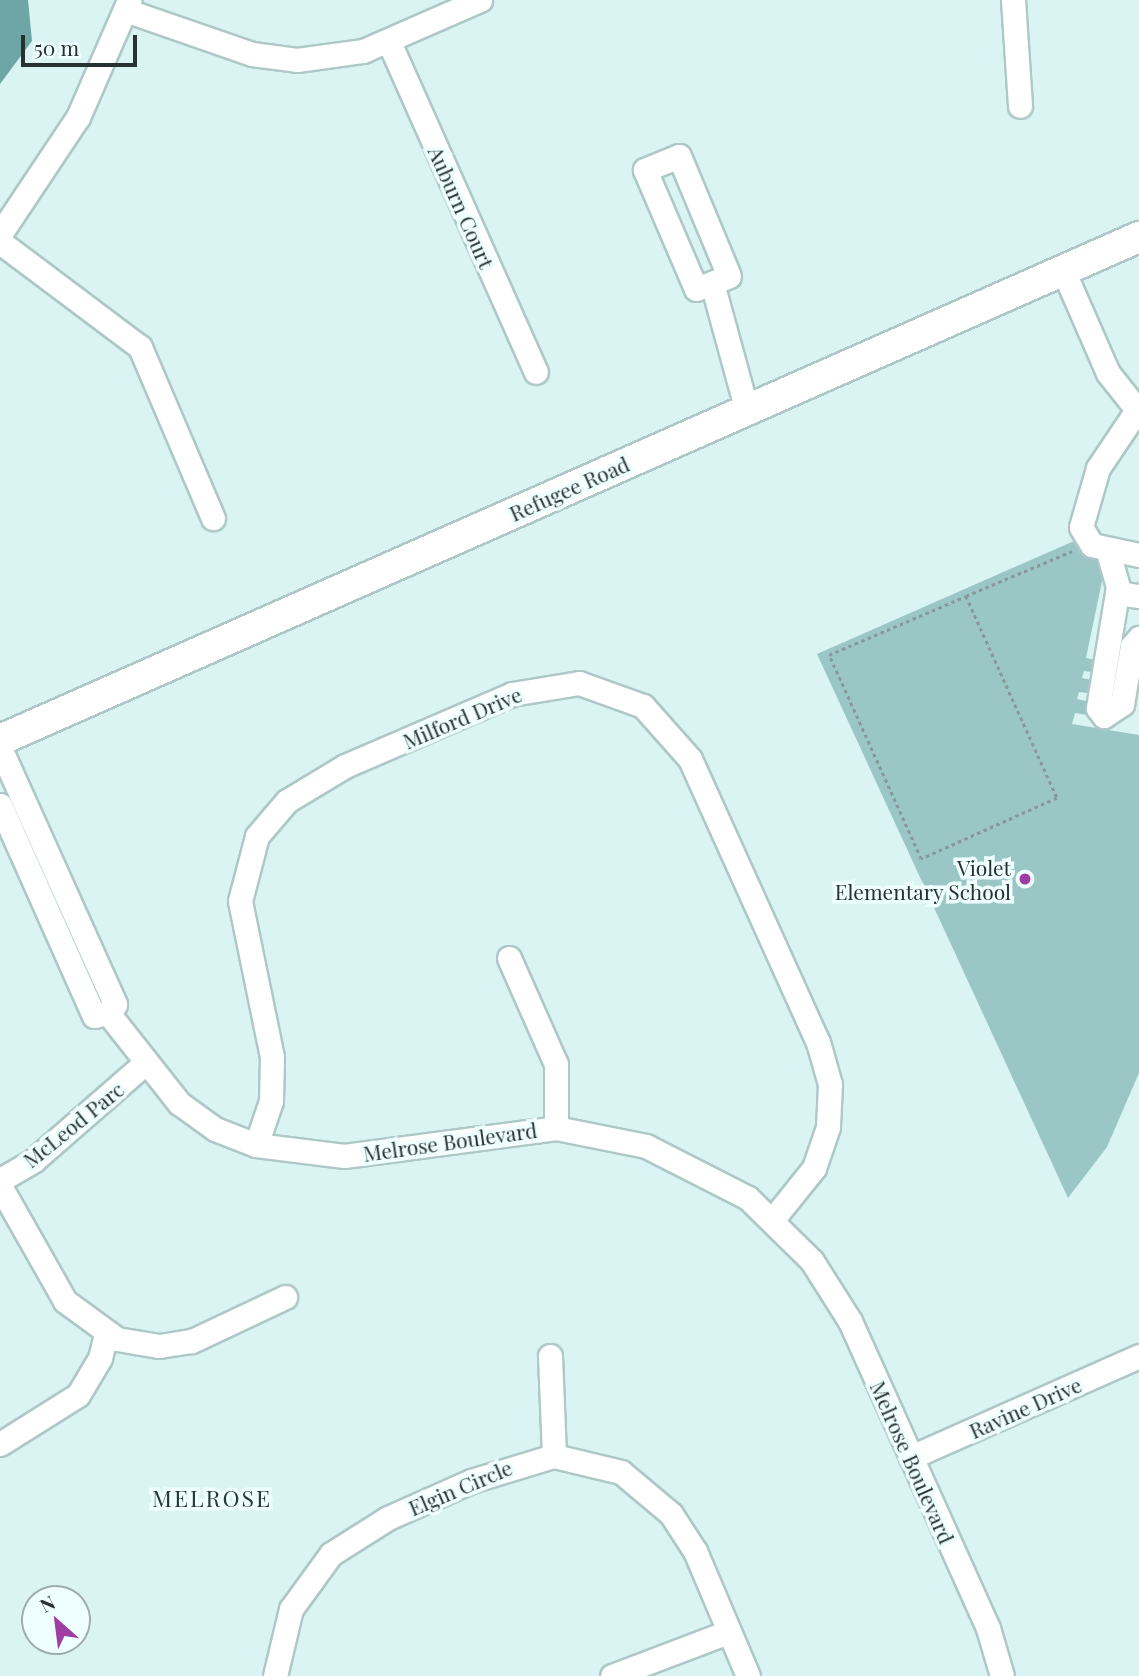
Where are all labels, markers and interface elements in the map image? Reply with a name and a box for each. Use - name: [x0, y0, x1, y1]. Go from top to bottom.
- scale bar: [24, 21, 140, 65]
- text: 50 m: [34, 33, 79, 61]
- street label: Auburn Court: [424, 142, 500, 272]
- street label: Refugee Road: [505, 450, 633, 526]
- street label: Milford Drive: [399, 681, 525, 753]
- place label: Violet Elementary School: [834, 854, 1011, 904]
- marker: Violet Elementary School: [1017, 871, 1033, 887]
- street label: McLeod Parc: [18, 1076, 128, 1172]
- street label: Melrose Boulevard: [362, 1116, 538, 1166]
- street label: Ravine Drive: [965, 1371, 1085, 1443]
- street label: Melrose Boulevard: [866, 1377, 960, 1547]
- street label: Elgin Circle: [404, 1454, 516, 1520]
- district label: MELROSE: [153, 1484, 271, 1512]
- north arrow: [21, 1585, 91, 1655]
- text: N: [35, 1589, 59, 1618]

